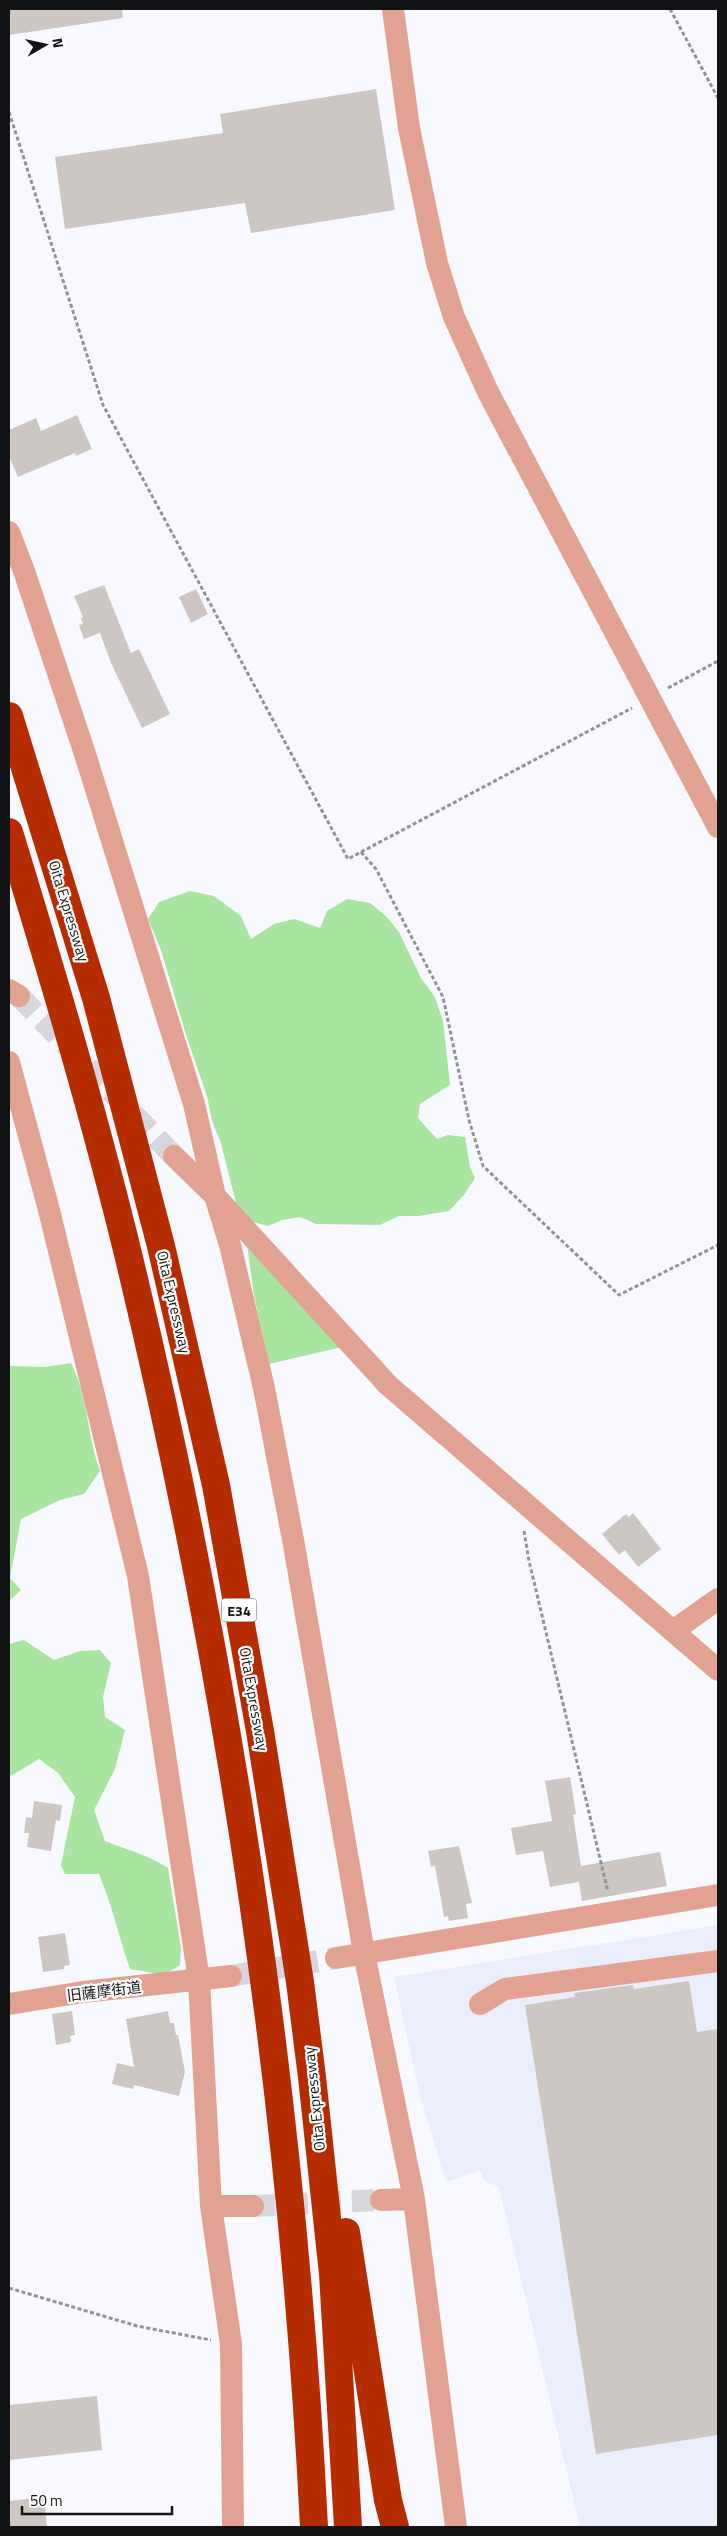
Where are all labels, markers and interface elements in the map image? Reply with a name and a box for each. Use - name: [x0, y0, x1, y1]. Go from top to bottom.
- north arrow: [20, 20, 70, 70]
- text: N: [47, 36, 69, 49]
- street label: Oita Expressway: [43, 858, 95, 964]
- street label: Oita Expressway: [151, 1248, 197, 1356]
- road number: E34: [222, 1598, 256, 1622]
- street label: Oita Expressway: [234, 1645, 274, 1753]
- street label: 旧薩摩街道: [65, 1975, 143, 2007]
- street label: Oita Expressway: [297, 2046, 331, 2152]
- scale bar: [22, 2484, 172, 2516]
- text: 50 m: [30, 2489, 63, 2512]

